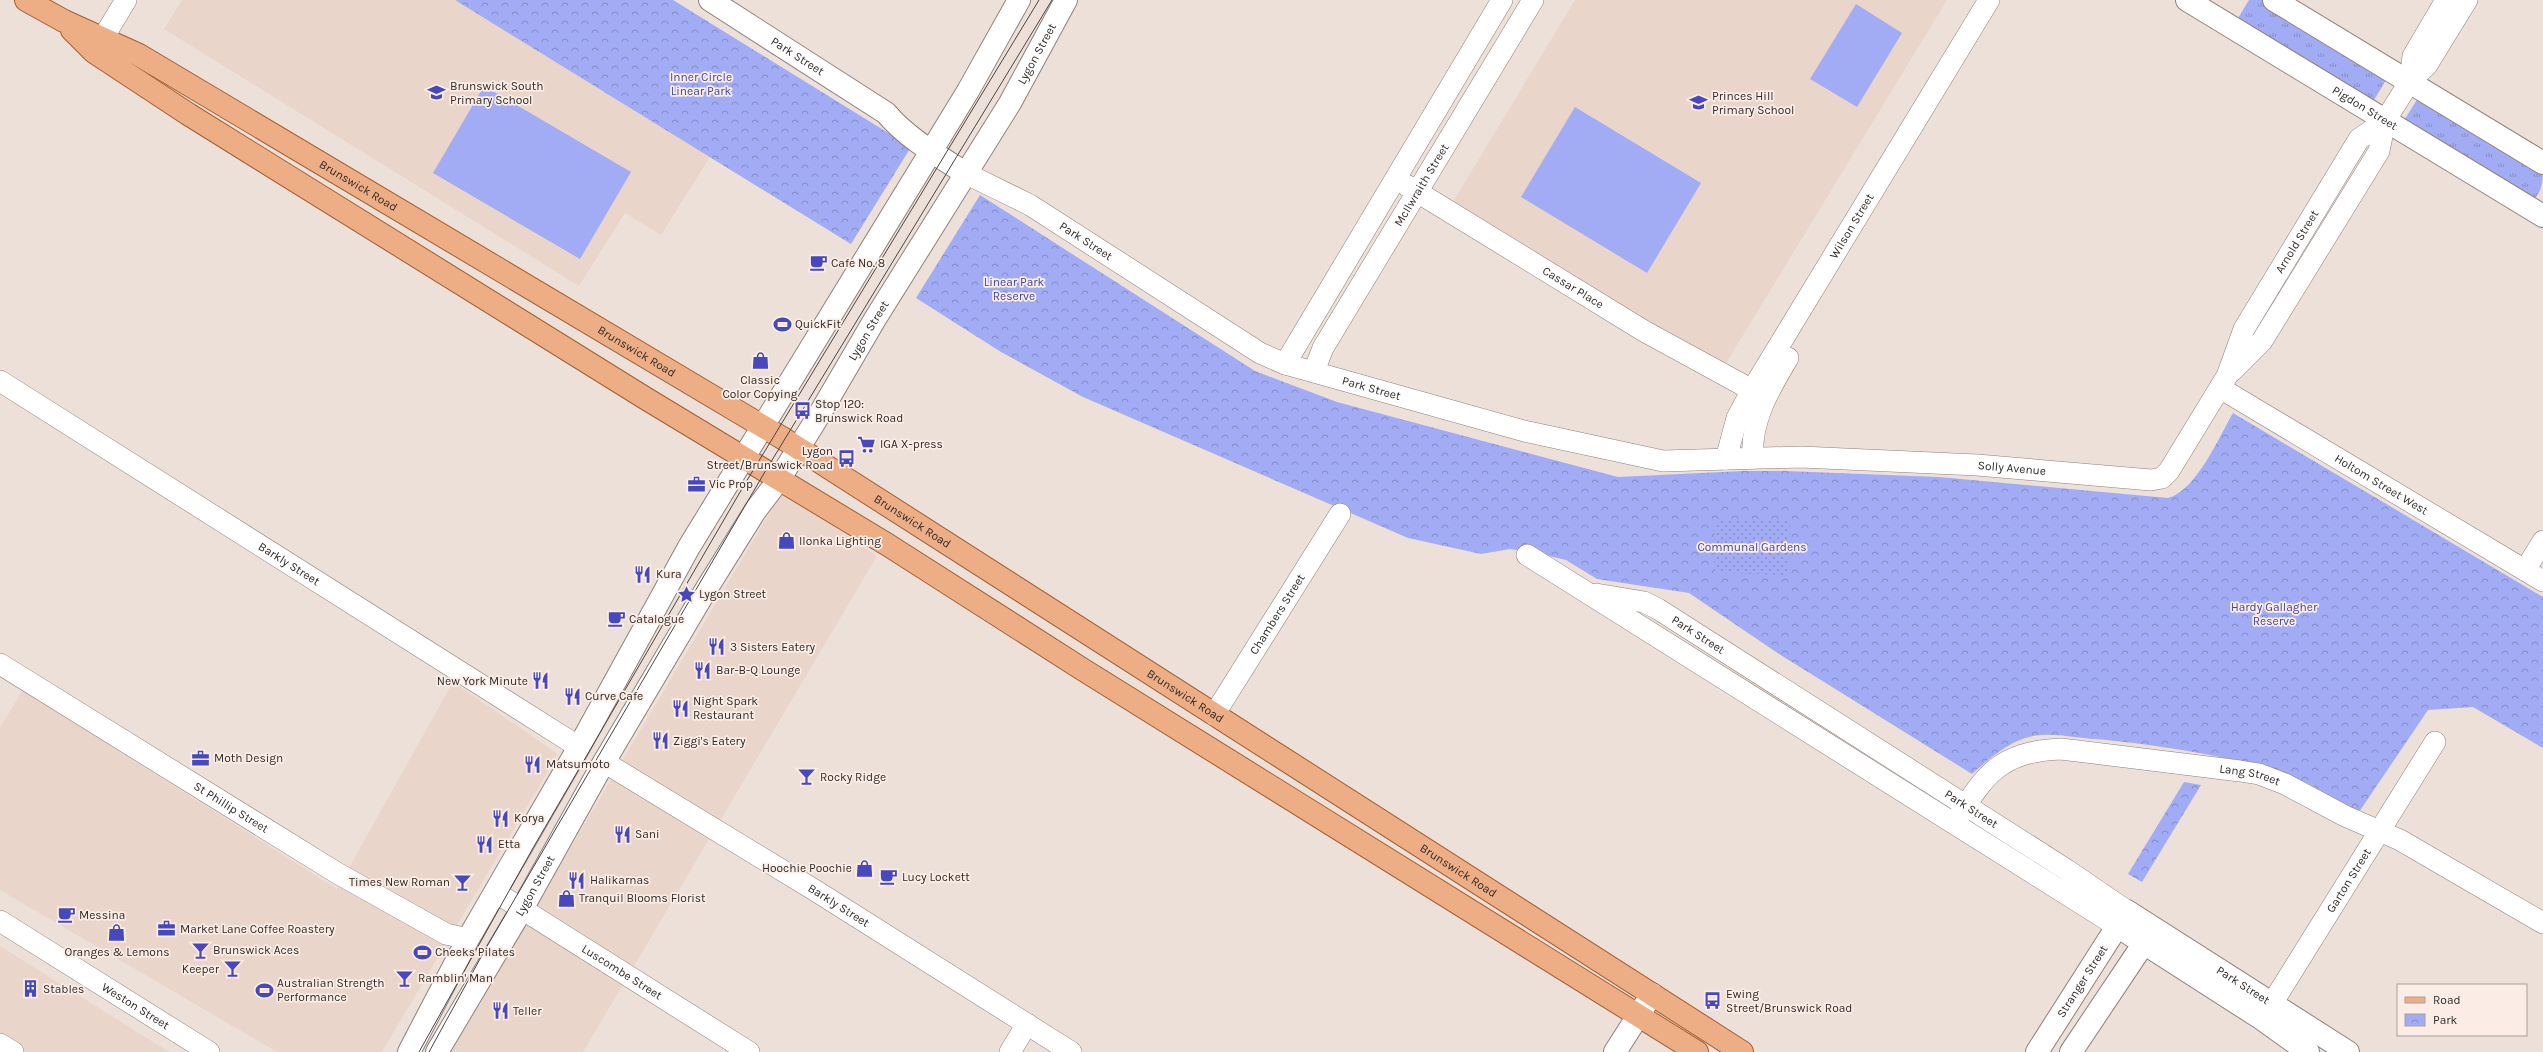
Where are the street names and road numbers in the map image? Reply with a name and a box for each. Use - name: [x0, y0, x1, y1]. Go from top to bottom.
- street label: Lygon Street: [1015, 20, 1059, 87]
- street label: Park Street: [768, 34, 827, 79]
- street label: Pigdon Street: [2330, 83, 2400, 133]
- street label: McIlwraith Street: [1391, 141, 1452, 229]
- street label: Brunswick Road: [317, 157, 400, 214]
- street label: Wilson Street: [1826, 191, 1877, 261]
- street label: Arnold Street: [2272, 207, 2322, 276]
- street label: Park Street: [1057, 219, 1115, 263]
- street label: Cassar Place: [1540, 263, 1606, 312]
- street label: Lygon Street: [845, 298, 892, 363]
- street label: Brunswick Road: [595, 323, 678, 380]
- street label: Park Street: [1341, 373, 1403, 403]
- street label: Holtom Street West: [2332, 451, 2431, 518]
- street label: Solly Avenue: [1977, 458, 2047, 478]
- street label: Brunswick Road: [872, 492, 954, 551]
- street label: Barkly Street: [256, 539, 323, 589]
- street label: Chambers Street: [1247, 571, 1308, 657]
- street label: Park Street: [1669, 613, 1728, 657]
- street label: Brunswick Road: [1144, 666, 1226, 726]
- street label: Lang Street: [2219, 762, 2283, 789]
- street label: St Phillip Street: [191, 779, 272, 836]
- street label: Park Street: [1942, 787, 2001, 831]
- street label: Brunswick Road: [1417, 841, 1499, 900]
- street label: Garton Street: [2323, 845, 2374, 915]
- street label: Lygon Street: [512, 853, 558, 919]
- street label: Barkly Street: [805, 881, 872, 930]
- street label: Luscombe Street: [579, 941, 665, 1003]
- street label: Stranger Street: [2054, 942, 2111, 1020]
- street label: Park Street: [2214, 963, 2273, 1007]
- street label: Weston Street: [99, 980, 172, 1033]

